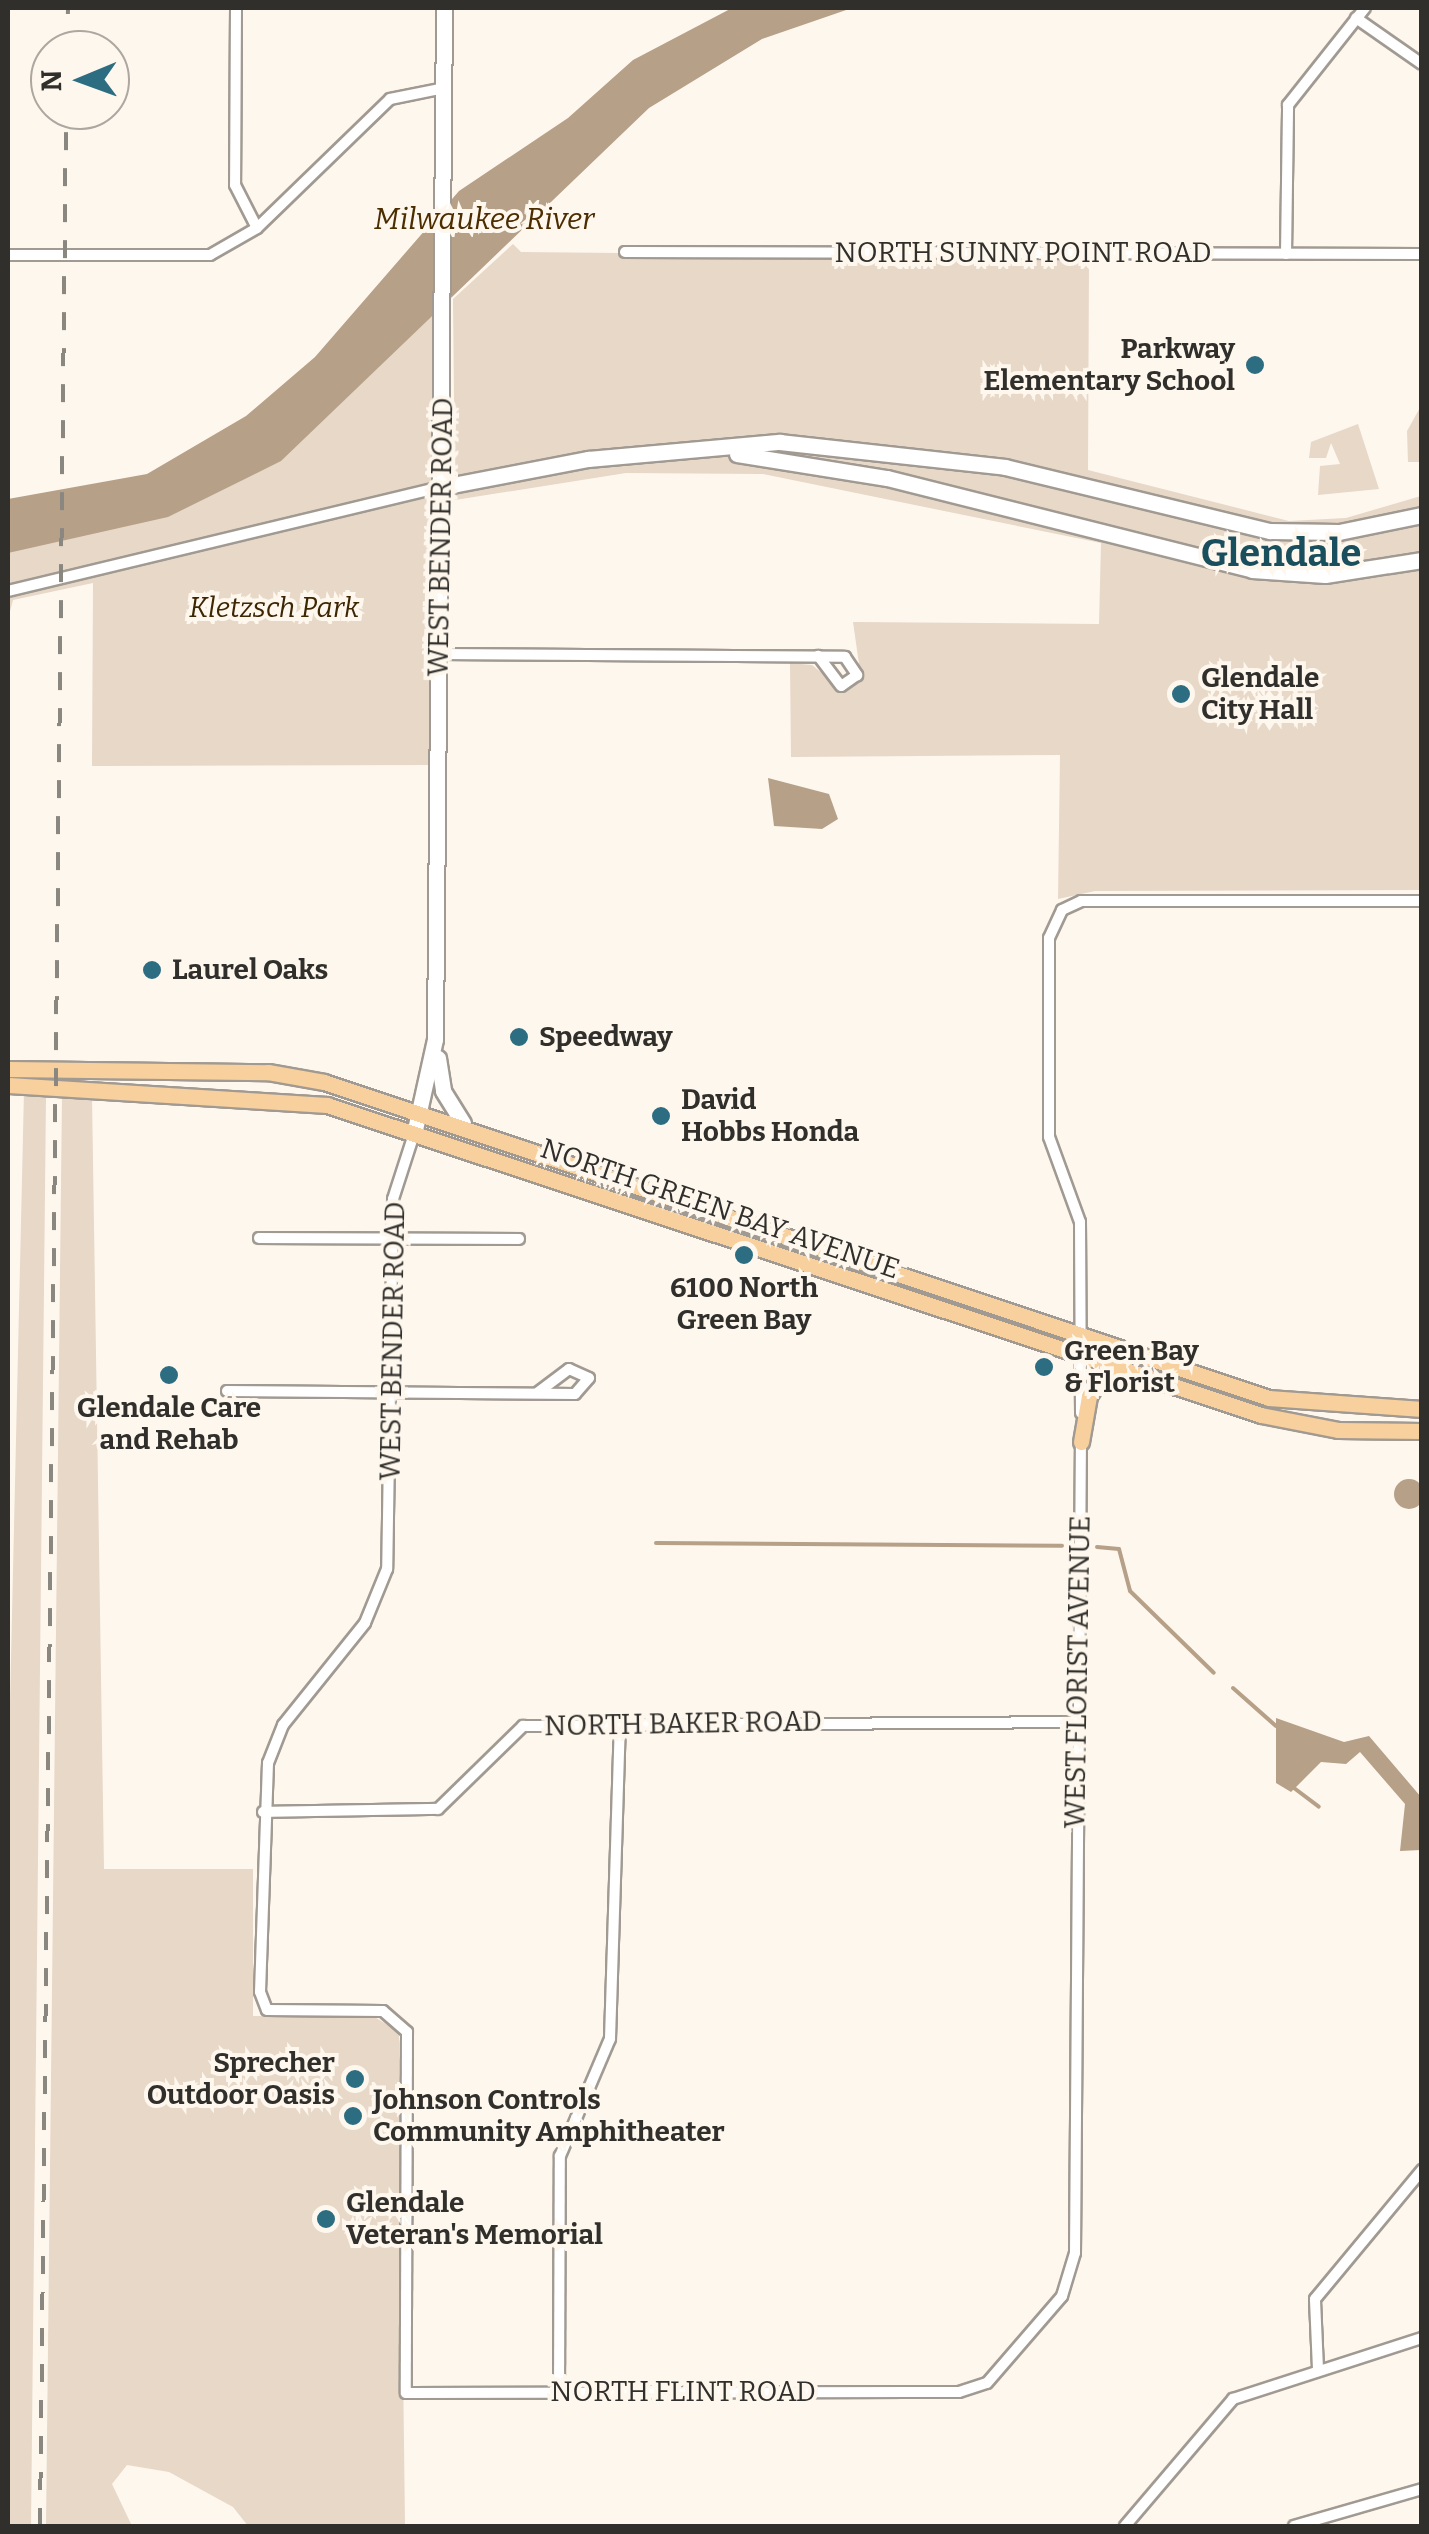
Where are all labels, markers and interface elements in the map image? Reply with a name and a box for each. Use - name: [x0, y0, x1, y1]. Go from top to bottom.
- north arrow: [30, 30, 130, 130]
- text: N: [35, 69, 68, 92]
- water label: Milwaukee River: [374, 201, 594, 237]
- street label: NORTH SUNNY POINT ROAD: [834, 236, 1212, 270]
- place label: Parkway Elementary School: [983, 332, 1235, 398]
- marker: Parkway Elementary School: [1244, 354, 1266, 376]
- street label: WEST BENDER ROAD: [422, 397, 460, 677]
- district label: Glendale: [1201, 531, 1361, 577]
- park label: Kletzsch Park: [189, 591, 359, 625]
- place label: Glendale City Hall: [1201, 661, 1319, 727]
- marker: Glendale City Hall: [1170, 683, 1192, 705]
- place label: Laurel Oaks: [172, 953, 328, 987]
- marker: Laurel Oaks: [141, 959, 163, 981]
- place label: Speedway: [539, 1020, 673, 1054]
- marker: Speedway: [508, 1026, 530, 1048]
- place label: David Hobbs Honda: [681, 1083, 859, 1149]
- marker: David Hobbs Honda: [650, 1105, 672, 1127]
- street label: NORTH GREEN BAY AVENUE: [536, 1132, 904, 1286]
- street label: WEST BENDER ROAD: [374, 1201, 412, 1481]
- marker: 6100 North Green Bay: [733, 1244, 755, 1266]
- place label: 6100 North Green Bay: [670, 1271, 818, 1337]
- place label: Green Bay & Florist: [1064, 1334, 1199, 1400]
- marker: Green Bay & Florist: [1033, 1356, 1055, 1378]
- marker: Glendale Care and Rehab: [158, 1364, 180, 1386]
- place label: Glendale Care and Rehab: [77, 1391, 261, 1457]
- street label: WEST FLORIST AVENUE: [1058, 1515, 1098, 1829]
- street label: NORTH BAKER ROAD: [544, 1705, 822, 1743]
- place label: Sprecher Outdoor Oasis: [147, 2046, 335, 2112]
- marker: Sprecher Outdoor Oasis: [344, 2068, 366, 2090]
- place label: Johnson Controls Community Amphitheater: [373, 2083, 725, 2149]
- marker: Johnson Controls Community Amphitheater: [342, 2105, 364, 2127]
- place label: Glendale Veteran's Memorial: [346, 2186, 603, 2252]
- marker: Glendale Veteran's Memorial: [315, 2208, 337, 2230]
- street label: NORTH FLINT ROAD: [550, 2375, 816, 2409]

